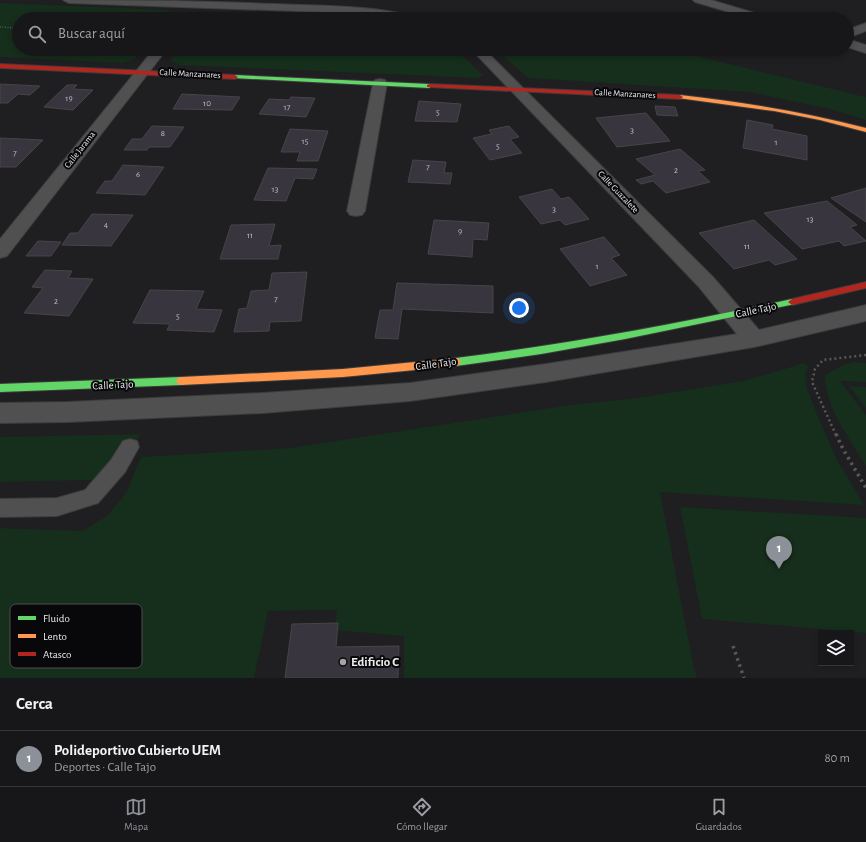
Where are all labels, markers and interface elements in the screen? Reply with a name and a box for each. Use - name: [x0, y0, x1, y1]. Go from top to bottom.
- search box: [12, 12, 854, 56]
- icon: search: [26, 23, 48, 45]
- text: Buscar aquí: [58, 26, 125, 41]
- street label: Calle Manzanares: [159, 68, 221, 80]
- street label: Calle Manzanares: [594, 88, 656, 100]
- house number: 19: [65, 94, 73, 103]
- house number: 10: [203, 99, 211, 108]
- house number: 17: [284, 103, 291, 112]
- house number: 5: [436, 108, 440, 117]
- house number: 3: [630, 126, 634, 135]
- house number: 8: [161, 129, 165, 138]
- street label: Calle Jarama: [63, 130, 97, 170]
- house number: 15: [302, 137, 309, 146]
- house number: 1: [774, 138, 778, 147]
- house number: 5: [496, 142, 500, 151]
- house number: 7: [13, 149, 17, 158]
- house number: 7: [426, 163, 430, 172]
- house number: 2: [674, 166, 678, 175]
- street label: Calle Guazalete: [596, 169, 640, 215]
- house number: 6: [136, 170, 140, 179]
- house number: 13: [272, 185, 279, 194]
- house number: 3: [552, 205, 556, 214]
- house number: 13: [807, 215, 814, 224]
- house number: 4: [104, 220, 109, 229]
- house number: 9: [458, 227, 462, 236]
- house number: 11: [247, 231, 253, 240]
- house number: 11: [744, 242, 750, 251]
- house number: 1: [595, 262, 599, 271]
- house number: 7: [274, 295, 278, 304]
- house number: 2: [54, 297, 58, 306]
- your location: [509, 298, 529, 318]
- street label: Calle Tajo: [735, 300, 777, 320]
- house number: 5: [176, 312, 180, 321]
- street label: Calle Tajo: [415, 356, 457, 372]
- street label: Calle Tajo: [92, 378, 134, 392]
- pin: 1: [766, 536, 792, 569]
- legend: [10, 604, 142, 668]
- text: Fluido: [43, 613, 70, 624]
- map controls: [818, 630, 854, 666]
- button: layers: [818, 630, 854, 666]
- text: Lento: [43, 631, 67, 642]
- text: Atasco: [43, 649, 71, 660]
- place label: Edificio C: [351, 656, 399, 669]
- marker: Edificio C: [338, 657, 348, 667]
- text: Cerca: [16, 695, 53, 712]
- text: Polideportivo Cubierto UEM: [54, 743, 221, 758]
- text: 1: [27, 752, 31, 765]
- text: 80 m: [824, 752, 850, 765]
- text: Deportes · Calle Tajo: [54, 761, 156, 774]
- tab: Mapa: [124, 796, 148, 833]
- tab: Cómo llegar: [396, 796, 447, 833]
- tab: Guardados: [695, 796, 742, 833]

